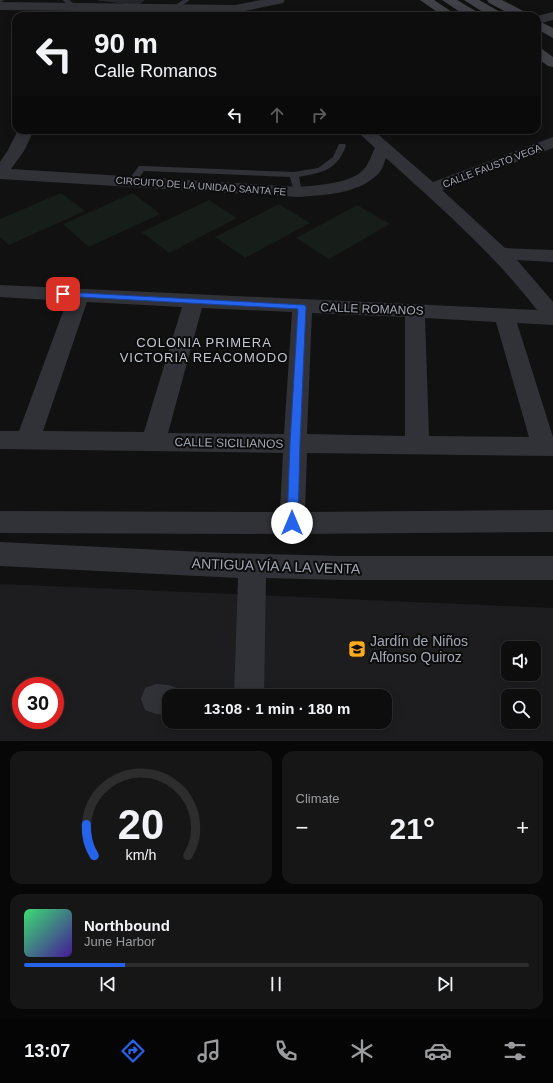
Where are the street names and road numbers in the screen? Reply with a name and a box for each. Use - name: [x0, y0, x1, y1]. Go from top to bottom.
- street label: CALLE FAUSTO VEGA: [441, 142, 543, 190]
- street label: CIRCUITO DE LA UNIDAD SANTA FE: [115, 175, 287, 197]
- street label: CALLE ROMANOS: [320, 300, 424, 318]
- street label: CALLE SICILIANOS: [175, 435, 283, 451]
- street label: ANTIGUA VÍA A LA VENTA: [191, 555, 361, 577]

